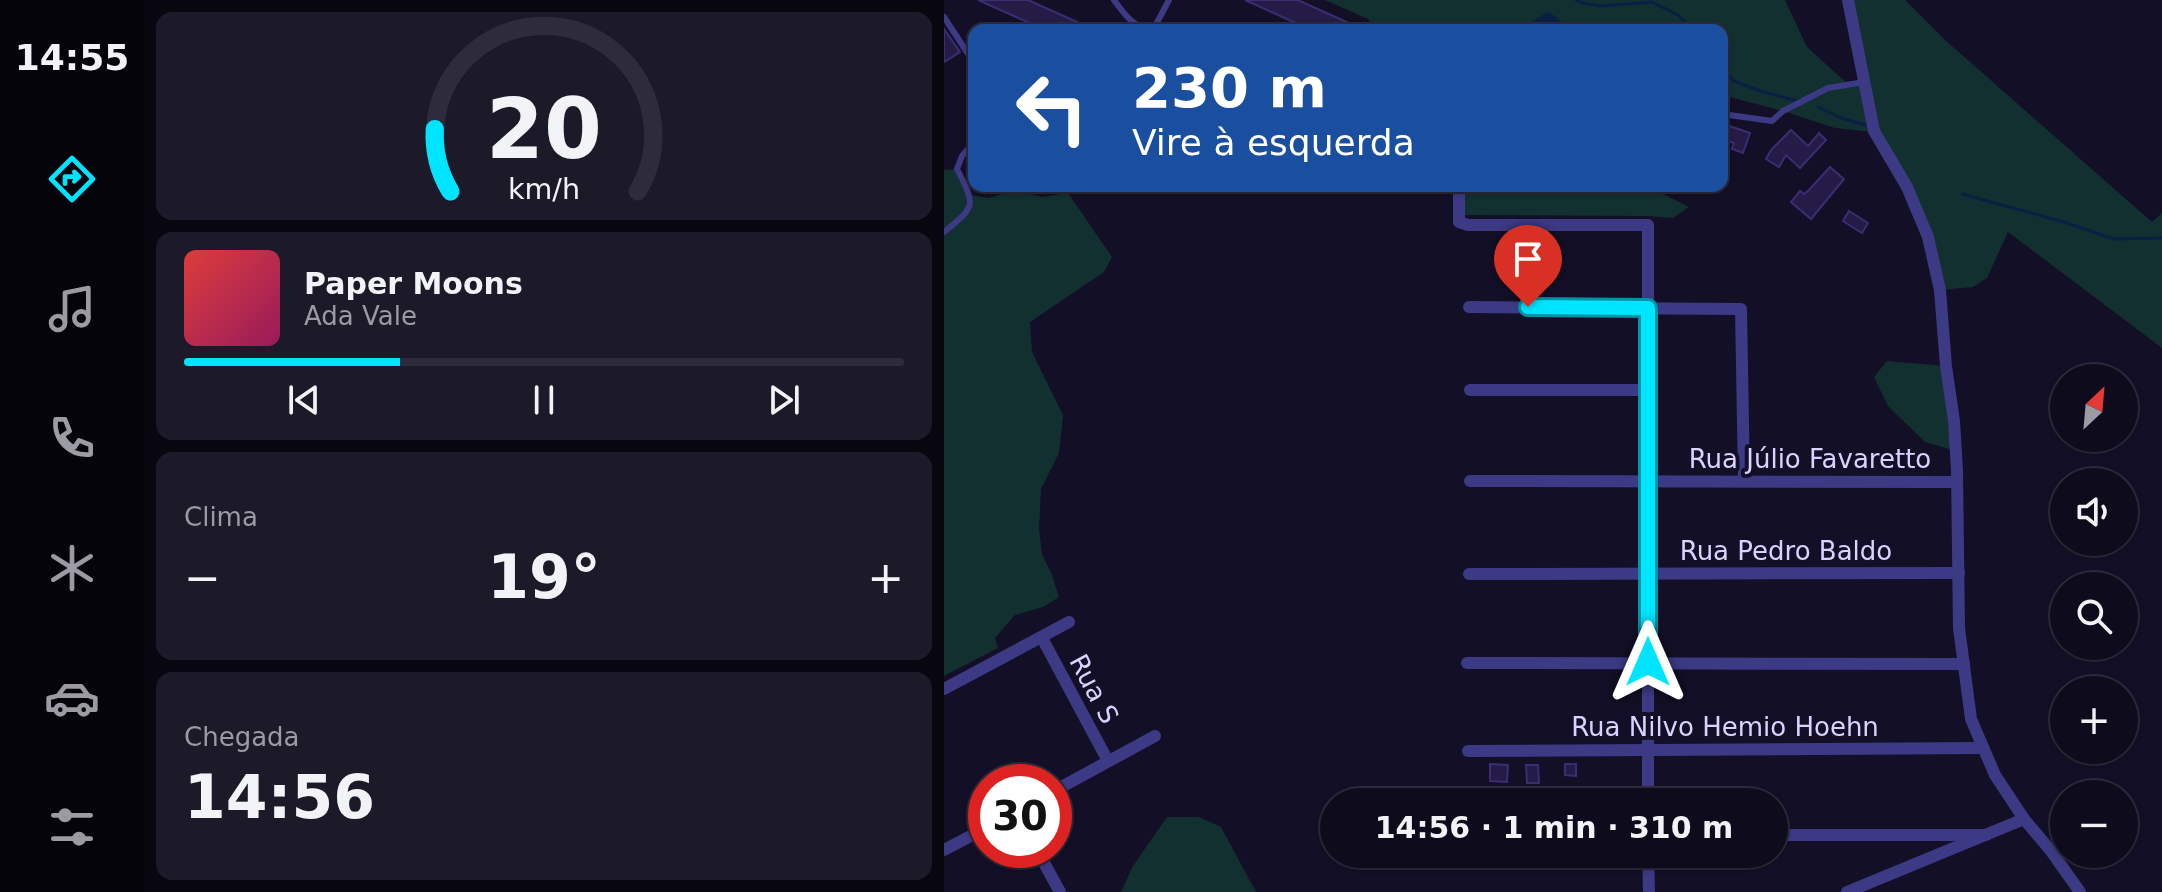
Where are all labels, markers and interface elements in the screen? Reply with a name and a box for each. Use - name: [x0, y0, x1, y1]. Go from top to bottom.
- text: 14:55: [15, 37, 129, 78]
- text: 230 m: [1132, 55, 1327, 120]
- icon: left: [1000, 56, 1104, 160]
- text: 20: [486, 81, 602, 178]
- text: Vire à esquerda: [1132, 122, 1415, 163]
- icon: directions: [44, 151, 100, 207]
- text: km/h: [508, 172, 580, 206]
- pin: [1494, 225, 1562, 307]
- icon: arrive: [1506, 237, 1550, 281]
- text: Paper Moons: [304, 266, 523, 301]
- icon: music: [44, 281, 100, 337]
- text: Ada Vale: [304, 301, 417, 331]
- north arrow: [2050, 364, 2138, 452]
- map controls: [2050, 364, 2138, 868]
- icon: previous: [282, 378, 326, 422]
- icon: pause: [522, 378, 566, 422]
- icon: next: [762, 378, 806, 422]
- icon: phone: [44, 410, 100, 466]
- street label: Rua Júlio Favaretto: [1689, 444, 1931, 474]
- button: sound: [2050, 468, 2138, 556]
- text: Clima: [184, 502, 258, 532]
- street label: Rua Pedro Baldo: [1680, 536, 1892, 566]
- icon: climate: [44, 540, 100, 596]
- text: 19°: [487, 542, 601, 612]
- text: −: [184, 552, 221, 603]
- text: +: [867, 552, 904, 603]
- button: search: [2050, 572, 2138, 660]
- position arrow: [1606, 620, 1690, 704]
- street label: Rua S: [1063, 649, 1125, 729]
- icon: car: [44, 670, 100, 726]
- button: +: [2050, 676, 2138, 764]
- street label: Rua Nilvo Hemio Hoehn: [1571, 712, 1879, 742]
- text: Chegada: [184, 722, 300, 752]
- text: 14:56: [184, 762, 375, 832]
- speed limit sign: 30: [968, 764, 1072, 868]
- button: −: [2050, 780, 2138, 868]
- icon: filters: [44, 799, 100, 855]
- text: 14:56 · 1 min · 310 m: [1375, 810, 1733, 845]

